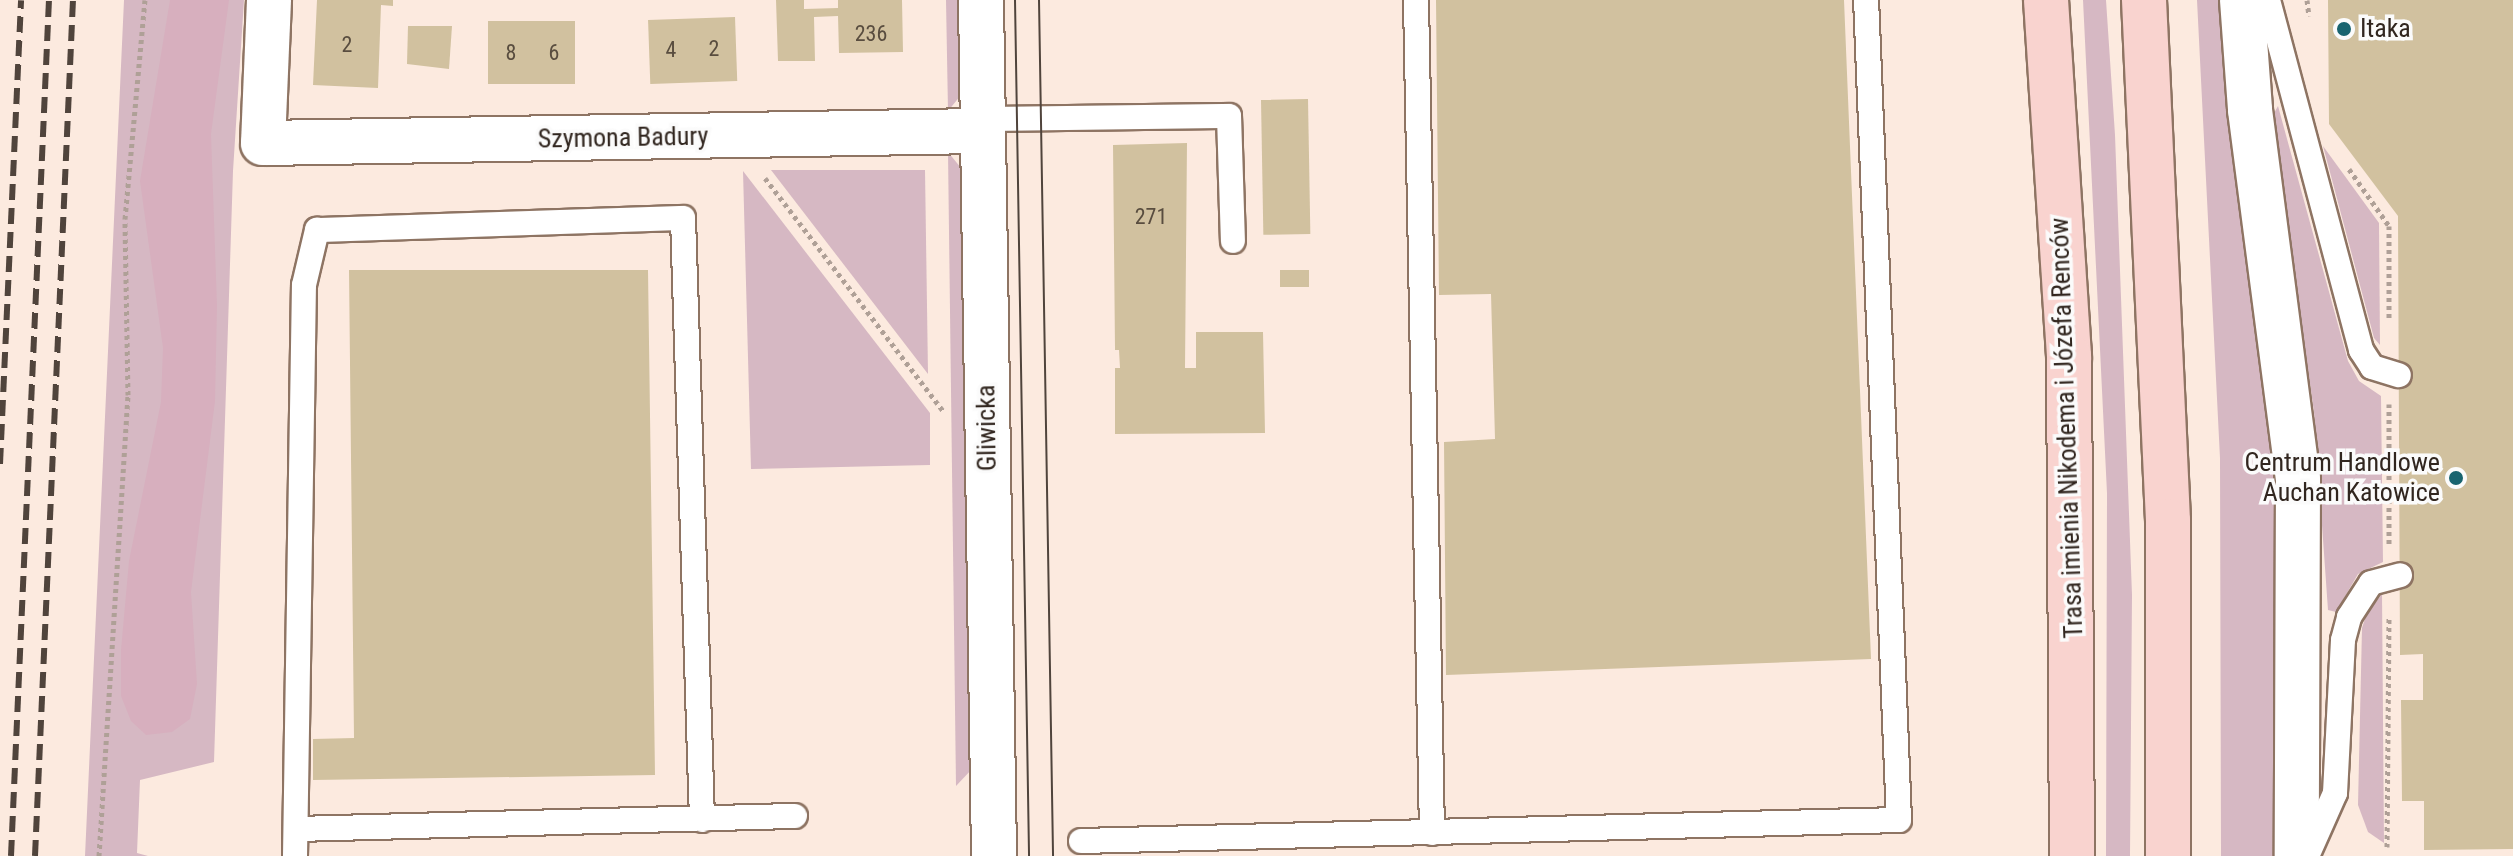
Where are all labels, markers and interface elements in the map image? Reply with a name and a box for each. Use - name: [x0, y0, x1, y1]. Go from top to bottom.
- place label: Itaka: [2360, 13, 2411, 45]
- marker: Itaka: [2335, 20, 2353, 38]
- house number: 236: [855, 21, 887, 47]
- house number: 2: [342, 32, 352, 58]
- house number: 2: [709, 36, 719, 62]
- house number: 4: [666, 37, 676, 63]
- house number: 8: [506, 40, 516, 66]
- house number: 6: [549, 40, 559, 66]
- street label: Szymona Badury: [538, 121, 708, 155]
- house number: 271: [1135, 204, 1167, 230]
- street label: Trasa imienia Nikodema i Józefa Renców: [2044, 217, 2090, 639]
- street label: Gliwicka: [971, 385, 1003, 471]
- place label: Centrum Handlowe Auchan Katowice: [2245, 447, 2440, 508]
- marker: Centrum Handlowe Auchan Katowice: [2447, 469, 2465, 487]

